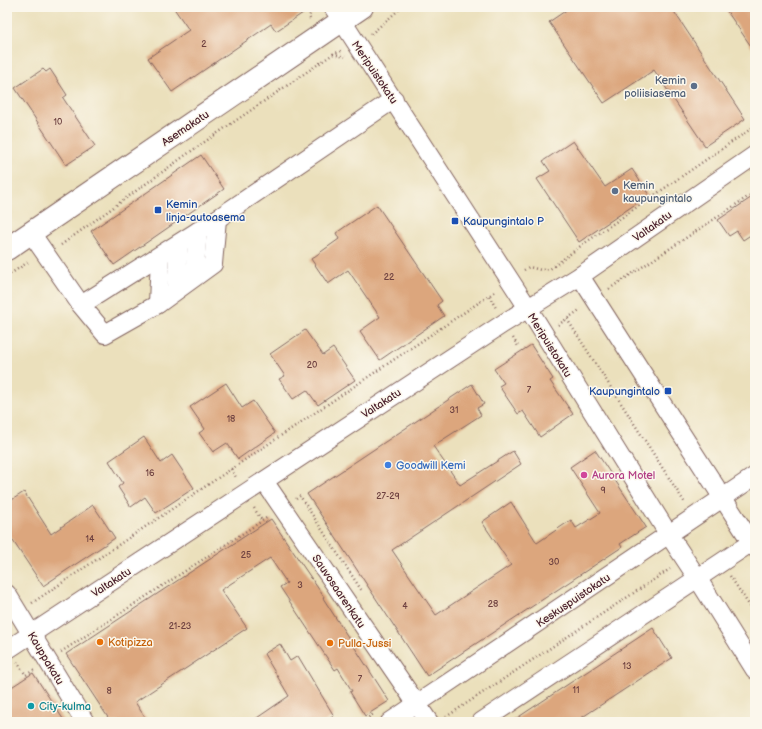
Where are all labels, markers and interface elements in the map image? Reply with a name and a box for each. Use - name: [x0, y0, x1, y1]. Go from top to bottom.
- street label: Meripuistokatu: [349, 38, 400, 106]
- house number: 2: [201, 39, 207, 50]
- place label: Kemin poliisiasema: [624, 74, 686, 100]
- marker: Kemin poliisiasema: [689, 81, 699, 91]
- street label: Asemakatu: [159, 108, 211, 149]
- house number: 10: [54, 117, 62, 128]
- place label: Kemin kaupungintalo: [623, 179, 692, 205]
- marker: Kemin kaupungintalo: [610, 186, 620, 196]
- place label: Kemin linja-autoasema: [166, 198, 245, 224]
- marker: Kemin linja-autoasema: [153, 205, 163, 215]
- street label: Valtakatu: [630, 208, 674, 245]
- place label: Kaupungintalo P: [463, 215, 544, 228]
- marker: Kaupungintalo P: [450, 216, 460, 226]
- house number: 22: [384, 272, 395, 283]
- street label: Meripuistokatu: [525, 311, 574, 380]
- house number: 20: [307, 360, 317, 371]
- house number: 7: [527, 385, 532, 396]
- place label: Kaupungintalo: [589, 385, 660, 398]
- street label: Valtakatu: [359, 386, 404, 421]
- marker: Kaupungintalo: [663, 386, 673, 396]
- house number: 31: [449, 405, 459, 416]
- house number: 18: [227, 414, 235, 425]
- place label: Goodwill Kemi: [396, 459, 466, 472]
- marker: Goodwill Kemi: [383, 460, 393, 470]
- house number: 16: [146, 468, 155, 479]
- place label: Aurora Motel: [592, 469, 655, 482]
- marker: Aurora Motel: [579, 470, 589, 480]
- house number: 9: [600, 485, 606, 496]
- house number: 27-29: [376, 491, 400, 502]
- house number: 14: [86, 534, 95, 545]
- house number: 25: [241, 550, 251, 561]
- street label: Sauvosaarenkatu: [309, 552, 368, 630]
- house number: 30: [549, 557, 559, 568]
- street label: Valtakatu: [89, 565, 134, 600]
- street label: Keskuspuistokatu: [534, 571, 613, 630]
- house number: 3: [297, 580, 303, 591]
- house number: 28: [488, 599, 498, 610]
- house number: 4: [402, 601, 408, 612]
- house number: 21-23: [169, 621, 192, 632]
- street label: Kauppakatu: [25, 630, 66, 687]
- place label: Kotipizza: [108, 636, 153, 649]
- marker: Kotipizza: [95, 637, 105, 647]
- place label: Pulla-Jussi: [338, 637, 391, 650]
- marker: Pulla-Jussi: [325, 638, 335, 648]
- house number: 13: [622, 661, 632, 672]
- house number: 7: [358, 674, 363, 685]
- house number: 11: [573, 685, 579, 696]
- house number: 8: [106, 686, 112, 697]
- place label: City-kulma: [39, 700, 91, 713]
- marker: City-kulma: [26, 701, 36, 711]

